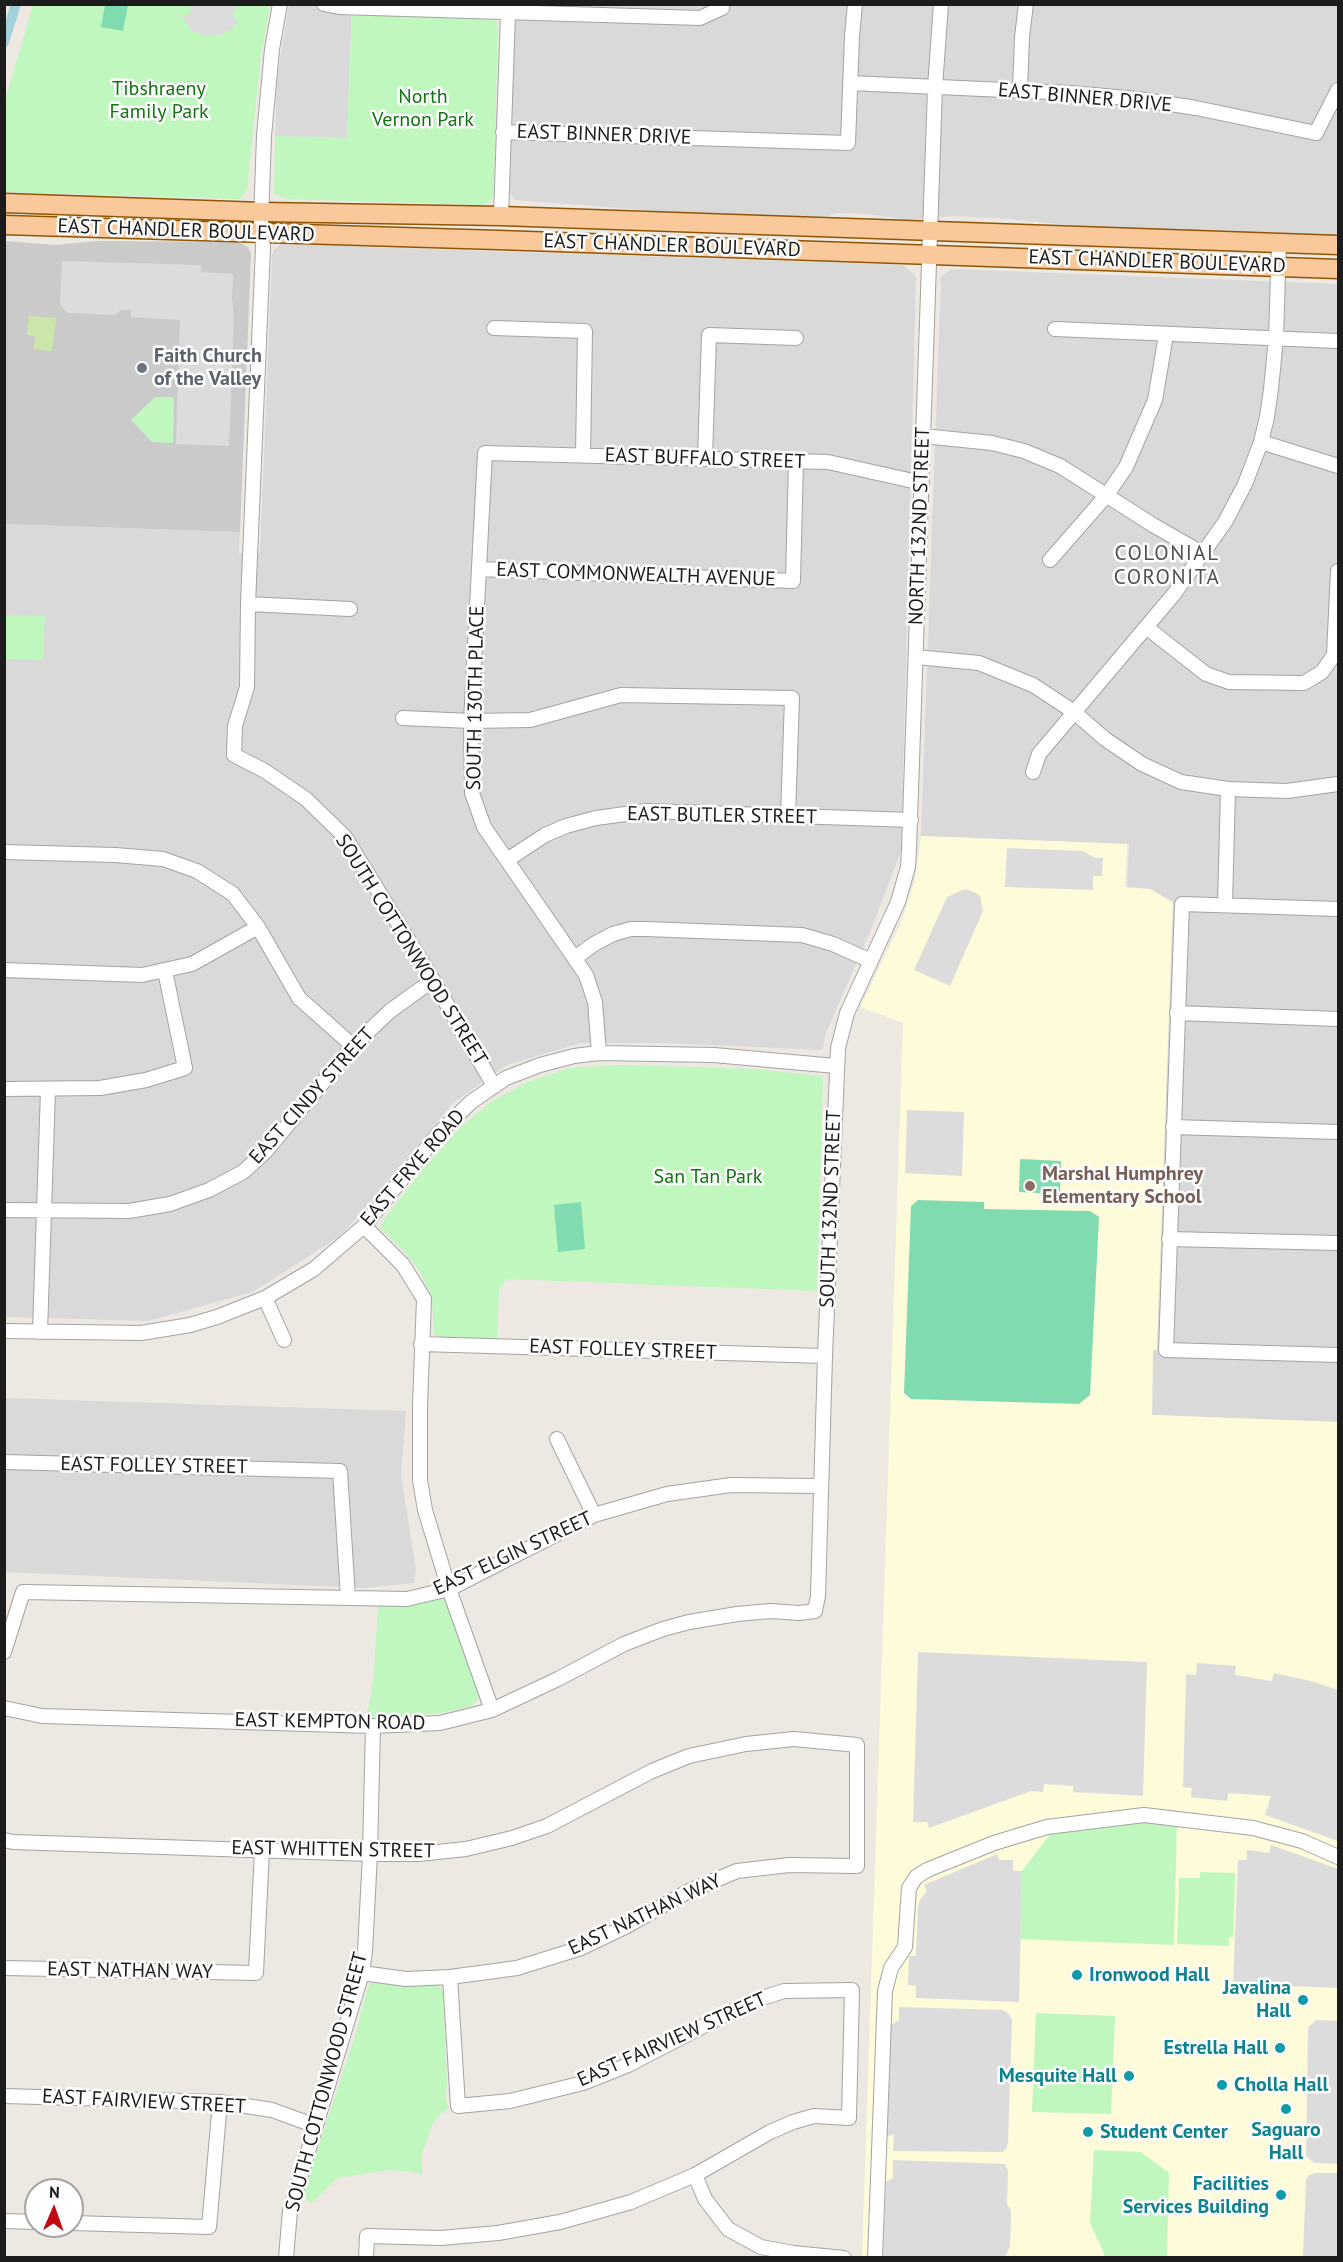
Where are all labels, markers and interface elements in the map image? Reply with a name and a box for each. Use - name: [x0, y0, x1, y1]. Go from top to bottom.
- park label: Tibshraeny Family Park: [109, 77, 209, 124]
- street label: EAST BINNER DRIVE: [997, 78, 1173, 118]
- park label: North Vernon Park: [372, 85, 474, 132]
- street label: EAST BINNER DRIVE: [516, 120, 692, 150]
- street label: EAST CHANDLER BOULEVARD: [57, 215, 315, 247]
- street label: EAST CHANDLER BOULEVARD: [543, 230, 801, 262]
- street label: EAST CHANDLER BOULEVARD: [1028, 246, 1286, 278]
- place label: Faith Church of the Valley: [154, 344, 262, 391]
- marker: Faith Church of the Valley: [135, 361, 149, 375]
- street label: NORTH 132ND STREET: [905, 426, 935, 626]
- street label: EAST BUFFALO STREET: [604, 444, 806, 474]
- district label: COLONIAL CORONITA: [1114, 541, 1220, 591]
- street label: EAST COMMONWEALTH AVENUE: [496, 558, 776, 592]
- street label: SOUTH 130TH PLACE: [462, 605, 490, 791]
- street label: EAST BUTLER STREET: [627, 802, 817, 830]
- street label: SOUTH COTTONWOOD STREET: [330, 830, 492, 1070]
- street label: EAST CINDY STREET: [244, 1023, 380, 1169]
- street label: EAST FRYE ROAD: [356, 1105, 470, 1231]
- street label: SOUTH 132ND STREET: [816, 1110, 846, 1308]
- place label: Marshal Humphrey Elementary School: [1042, 1162, 1203, 1209]
- park label: San Tan Park: [654, 1165, 762, 1189]
- marker: Marshal Humphrey Elementary School: [1023, 1179, 1037, 1193]
- street label: EAST FOLLEY STREET: [529, 1335, 717, 1365]
- street label: EAST FOLLEY STREET: [60, 1452, 248, 1480]
- street label: EAST ELGIN STREET: [430, 1507, 596, 1601]
- street label: EAST KEMPTON ROAD: [234, 1708, 426, 1736]
- street label: EAST WHITTEN STREET: [231, 1836, 435, 1864]
- street label: EAST NATHAN WAY: [565, 1869, 725, 1961]
- street label: SOUTH COTTONWOOD STREET: [281, 1950, 373, 2214]
- street label: EAST NATHAN WAY: [47, 1958, 213, 1984]
- place label: Ironwood Hall: [1089, 1963, 1210, 1987]
- marker: Ironwood Hall: [1070, 1968, 1084, 1982]
- place label: Javalina Hall: [1223, 1976, 1291, 2023]
- street label: EAST FAIRVIEW STREET: [574, 1988, 770, 2092]
- marker: Javalina Hall: [1296, 1993, 1310, 2007]
- place label: Estrella Hall: [1164, 2036, 1268, 2060]
- marker: Estrella Hall: [1273, 2041, 1287, 2055]
- place label: Mesquite Hall: [999, 2064, 1117, 2088]
- marker: Mesquite Hall: [1122, 2069, 1136, 2083]
- place label: Cholla Hall: [1234, 2073, 1328, 2097]
- marker: Cholla Hall: [1215, 2078, 1229, 2092]
- street label: EAST FAIRVIEW STREET: [41, 2085, 247, 2119]
- marker: Saguaro Hall: [1279, 2102, 1293, 2116]
- place label: Saguaro Hall: [1251, 2118, 1321, 2165]
- place label: Student Center: [1100, 2120, 1228, 2144]
- marker: Student Center: [1081, 2125, 1095, 2139]
- place label: Facilities Services Building: [1123, 2172, 1269, 2219]
- north arrow: [24, 2178, 84, 2238]
- text: N: [49, 2182, 60, 2202]
- marker: Facilities Services Building: [1274, 2188, 1288, 2202]

